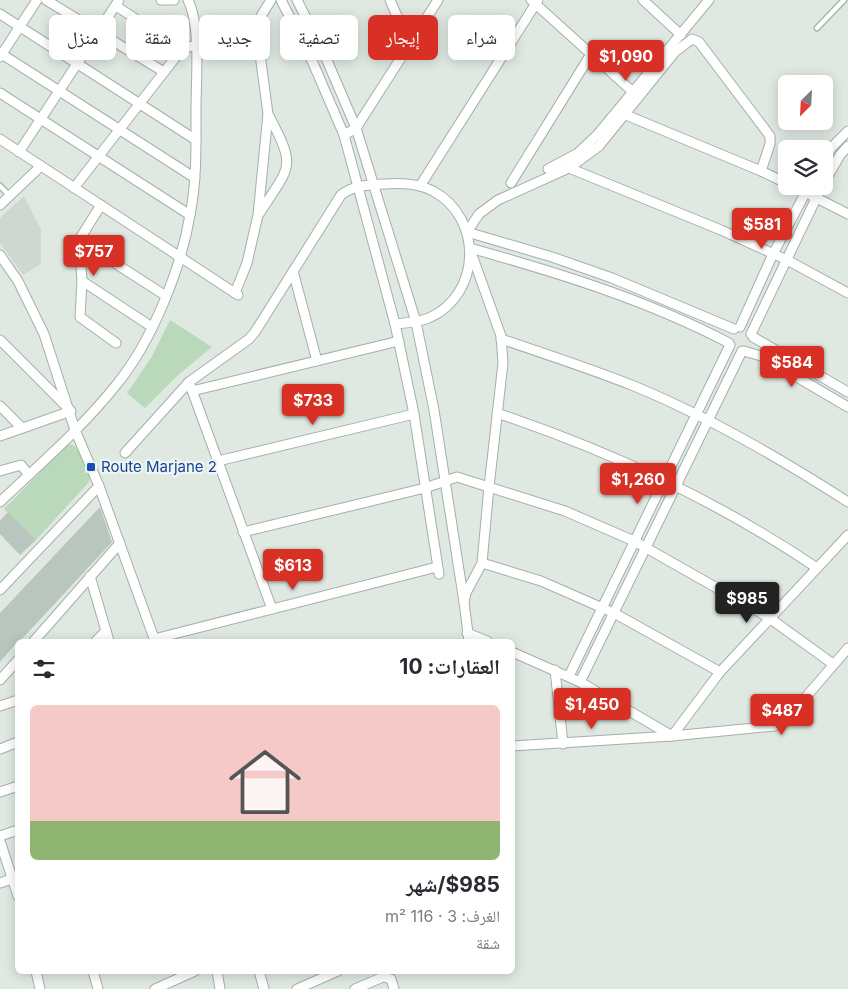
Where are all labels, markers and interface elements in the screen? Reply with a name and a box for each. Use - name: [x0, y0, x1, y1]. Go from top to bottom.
- chip: منزل: [49, 15, 116, 60]
- chip: شقة: [126, 15, 189, 60]
- chip: جديد: [199, 15, 270, 60]
- chip: تصفية: [280, 15, 358, 60]
- chip: إيجار: [368, 15, 438, 60]
- chip: شراء: [448, 15, 515, 60]
- pin: $1,090: [585, 39, 667, 82]
- text: $1,090: [599, 46, 653, 66]
- north arrow: [778, 75, 832, 130]
- map controls: [778, 75, 833, 195]
- button: layers: [778, 140, 833, 195]
- pin: $581: [732, 208, 792, 250]
- text: $581: [743, 214, 781, 234]
- pin: $757: [64, 234, 124, 277]
- text: $757: [74, 241, 114, 261]
- pin: $584: [762, 346, 822, 388]
- text: $584: [771, 352, 813, 372]
- pin: $733: [283, 384, 343, 426]
- text: $733: [293, 390, 333, 410]
- place label: Route Marjane 2: [101, 457, 217, 476]
- marker: Route Marjane 2: [85, 461, 97, 473]
- pin: $1,260: [597, 462, 679, 505]
- text: $1,260: [611, 469, 665, 489]
- pin: $613: [263, 548, 323, 591]
- text: $613: [274, 555, 312, 575]
- pin: $985: [717, 582, 777, 624]
- text: $985: [726, 588, 768, 608]
- text: العقارات: 10: [399, 654, 500, 679]
- icon: filters: [30, 655, 58, 683]
- pin: $1,450: [551, 688, 633, 730]
- text: $1,450: [565, 694, 619, 714]
- pin: $487: [752, 694, 812, 736]
- text: $487: [761, 700, 803, 720]
- icon: home: [220, 737, 310, 827]
- text: $985/شهر: [406, 872, 500, 897]
- text: الغرف: 3 · 116 m²: [385, 906, 500, 926]
- text: شقة: [476, 933, 500, 953]

